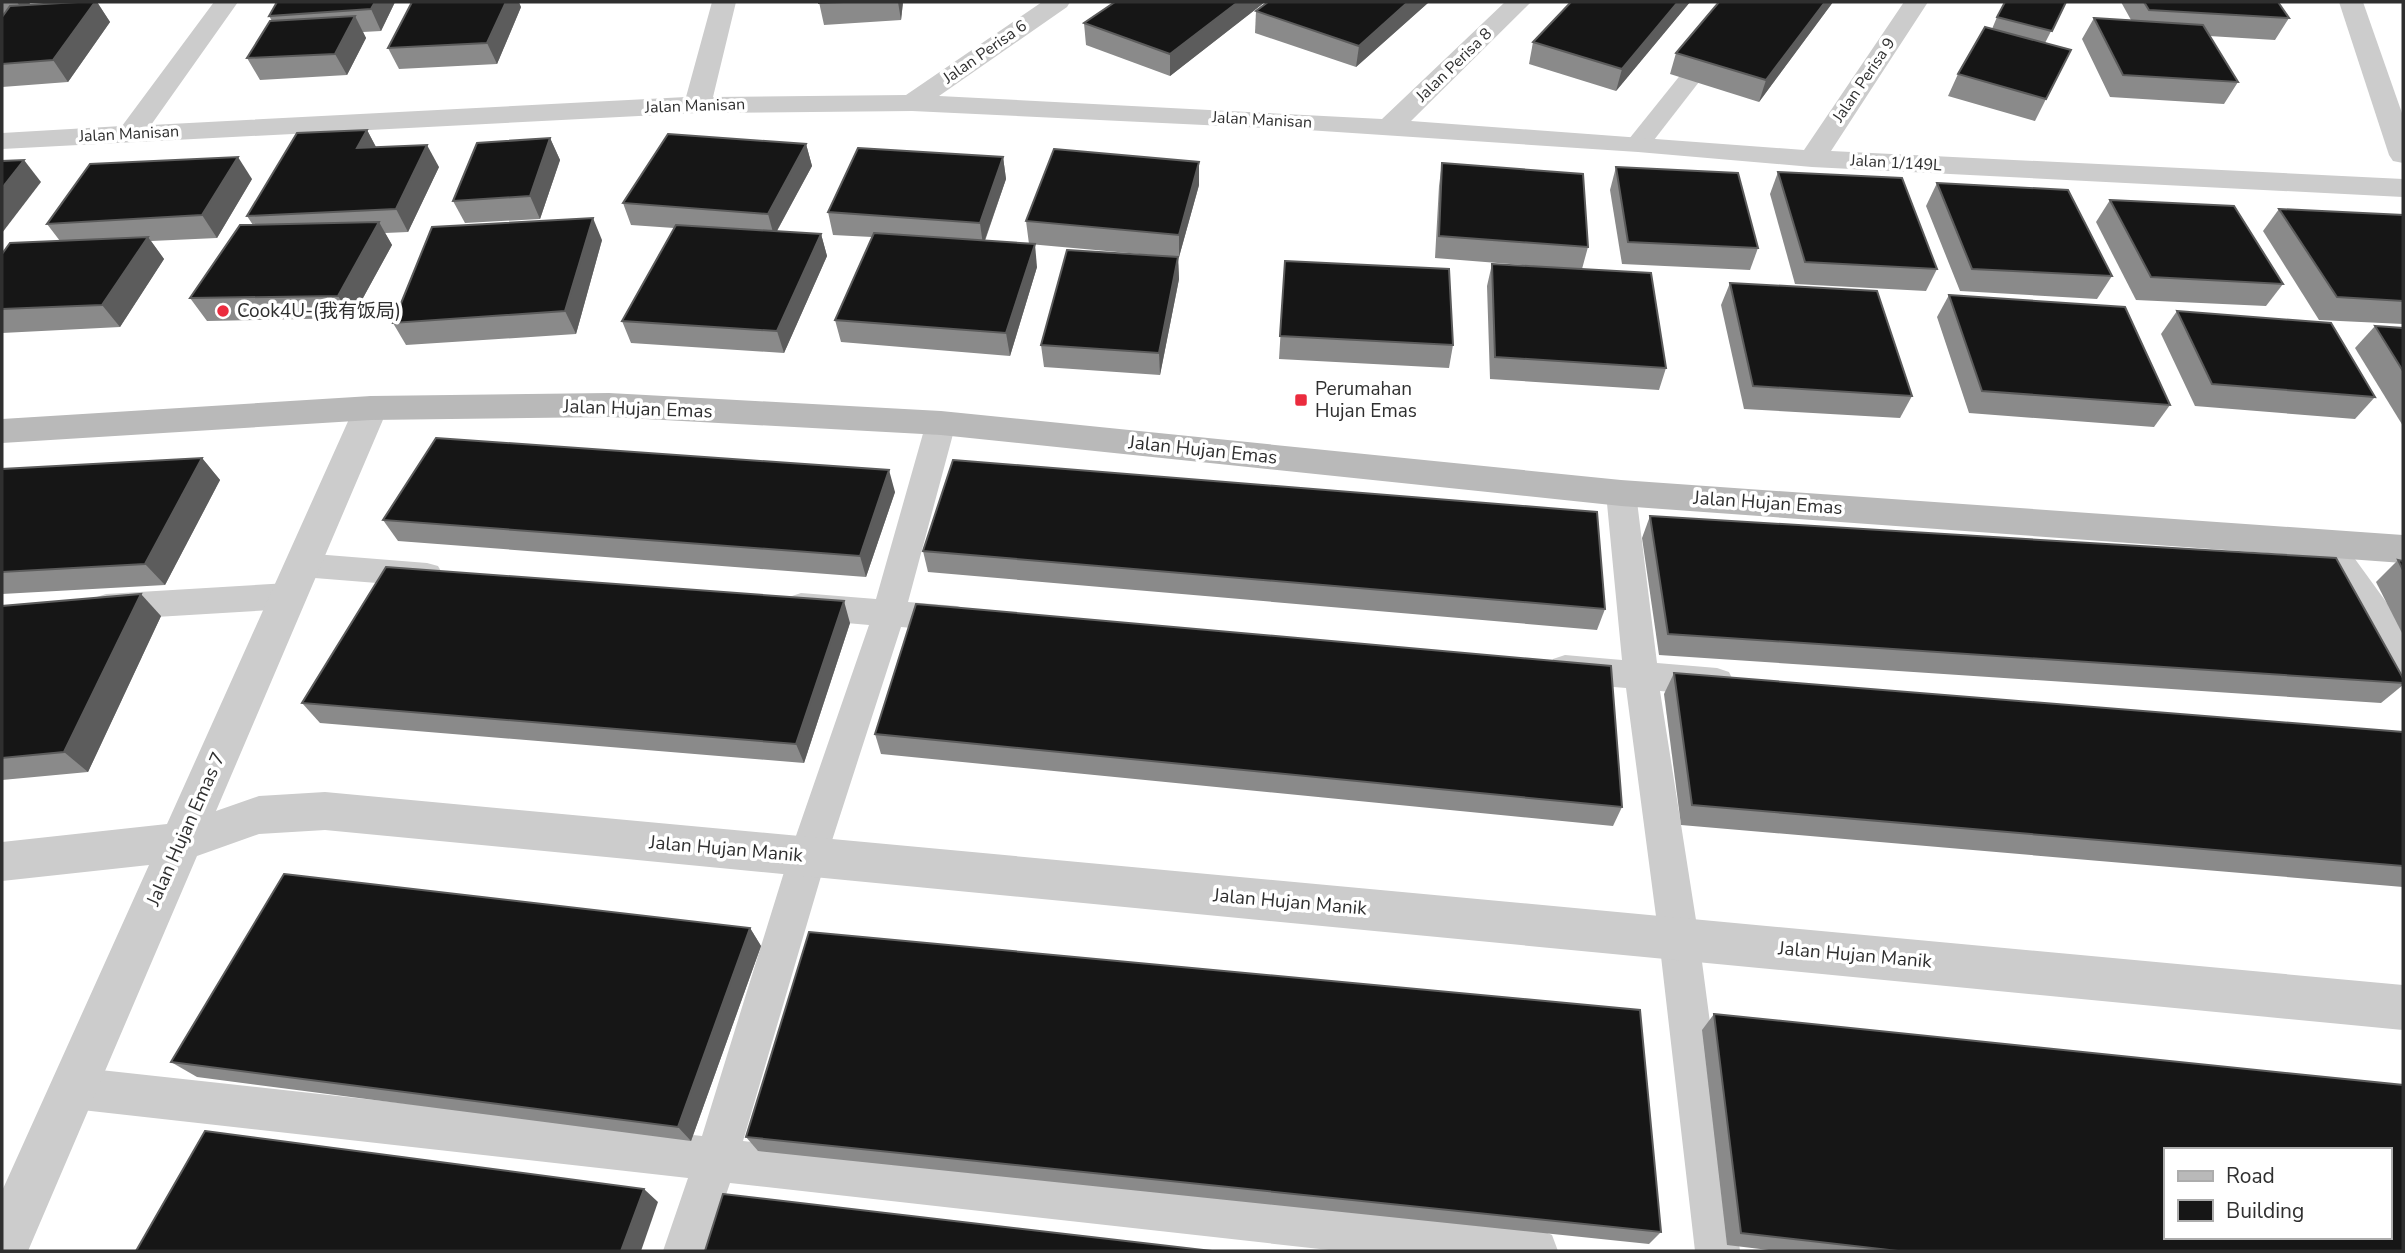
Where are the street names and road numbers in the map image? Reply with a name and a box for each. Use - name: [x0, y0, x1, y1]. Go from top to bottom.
- street label: Jalan Perisa 6: [938, 15, 1031, 90]
- street label: Jalan Perisa 8: [1410, 23, 1497, 108]
- street label: Jalan Perisa 9: [1827, 33, 1900, 127]
- street label: Jalan Manisan: [643, 93, 746, 119]
- street label: Jalan Manisan: [1210, 106, 1313, 134]
- street label: Jalan Manisan: [77, 120, 180, 148]
- street label: Jalan 1/149L: [1849, 150, 1943, 176]
- street label: Jalan Hujan Emas: [562, 393, 713, 425]
- street label: Jalan Hujan Emas: [1126, 429, 1279, 471]
- street label: Jalan Hujan Emas: [1692, 485, 1843, 521]
- street label: Jalan Hujan Emas 7: [140, 748, 232, 911]
- street label: Jalan Hujan Manik: [647, 829, 804, 869]
- street label: Jalan Hujan Manik: [1211, 882, 1368, 922]
- street label: Jalan Hujan Manik: [1776, 935, 1933, 975]

